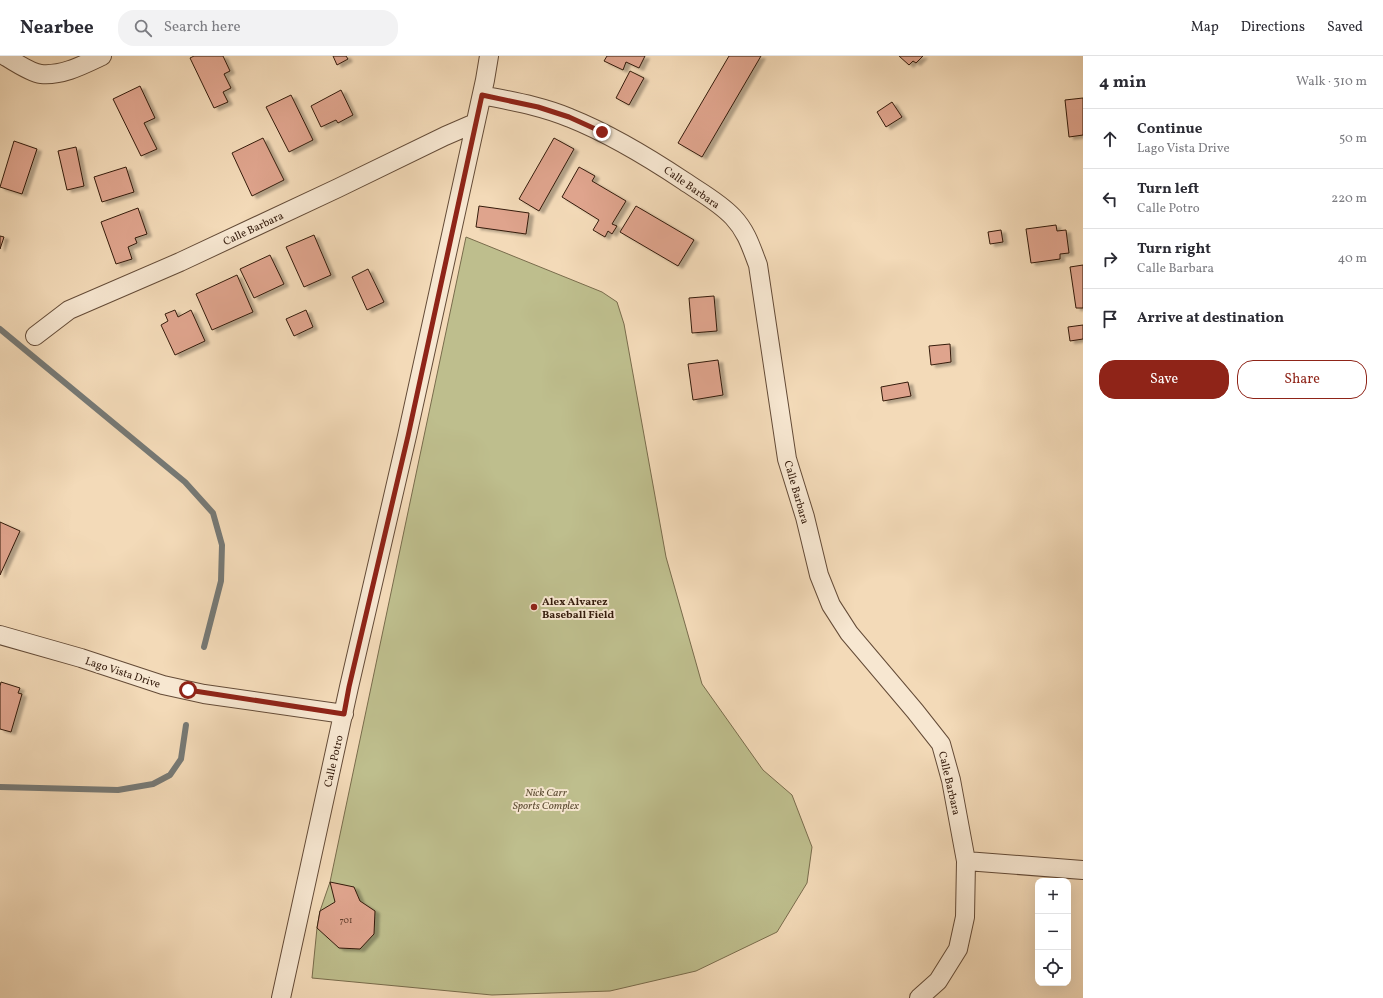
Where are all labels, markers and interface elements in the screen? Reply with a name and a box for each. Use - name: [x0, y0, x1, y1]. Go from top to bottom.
- search box: [118, 10, 398, 46]
- text: Nearbee: [20, 15, 94, 41]
- icon: search: [132, 17, 154, 39]
- text: Search here: [164, 17, 241, 38]
- text: Map: [1191, 18, 1219, 37]
- text: Directions: [1241, 18, 1305, 37]
- text: Saved: [1327, 18, 1363, 37]
- text: 4 min: [1099, 71, 1146, 94]
- text: Walk · 310 m: [1296, 73, 1367, 91]
- text: Continue: [1137, 119, 1202, 140]
- route end: [593, 123, 611, 141]
- icon: ahead: [1099, 128, 1121, 150]
- text: 50 m: [1339, 130, 1367, 148]
- text: Lago Vista Drive: [1137, 140, 1230, 158]
- street label: Calle Barbara: [660, 163, 723, 213]
- text: Turn left: [1137, 179, 1199, 200]
- icon: left: [1099, 188, 1121, 210]
- text: 220 m: [1331, 190, 1367, 208]
- text: Calle Potro: [1137, 200, 1200, 218]
- street label: Calle Barbara: [221, 209, 287, 250]
- text: Turn right: [1137, 239, 1211, 260]
- icon: right: [1099, 248, 1121, 270]
- text: 40 m: [1338, 250, 1367, 268]
- text: Calle Barbara: [1137, 260, 1214, 278]
- icon: arrive: [1099, 308, 1121, 330]
- text: Arrive at destination: [1137, 308, 1284, 329]
- button: Save: [1099, 360, 1229, 399]
- button: Share: [1237, 360, 1367, 399]
- street label: Calle Barbara: [779, 459, 812, 526]
- place label: Alex Alvarez Baseball Field: [542, 595, 615, 623]
- marker: Alex Alvarez Baseball Field: [529, 602, 539, 612]
- street label: Lago Vista Drive: [83, 654, 162, 693]
- route start: [179, 681, 197, 699]
- street label: Calle Potro: [321, 734, 348, 789]
- street label: Calle Barbara: [934, 750, 963, 817]
- park label: Nick Carr Sports Complex: [513, 786, 579, 814]
- map controls: [1035, 878, 1071, 986]
- button: +: [1035, 878, 1071, 914]
- house number: 701: [340, 914, 352, 927]
- button: −: [1035, 914, 1071, 950]
- button: locate: [1035, 950, 1071, 986]

